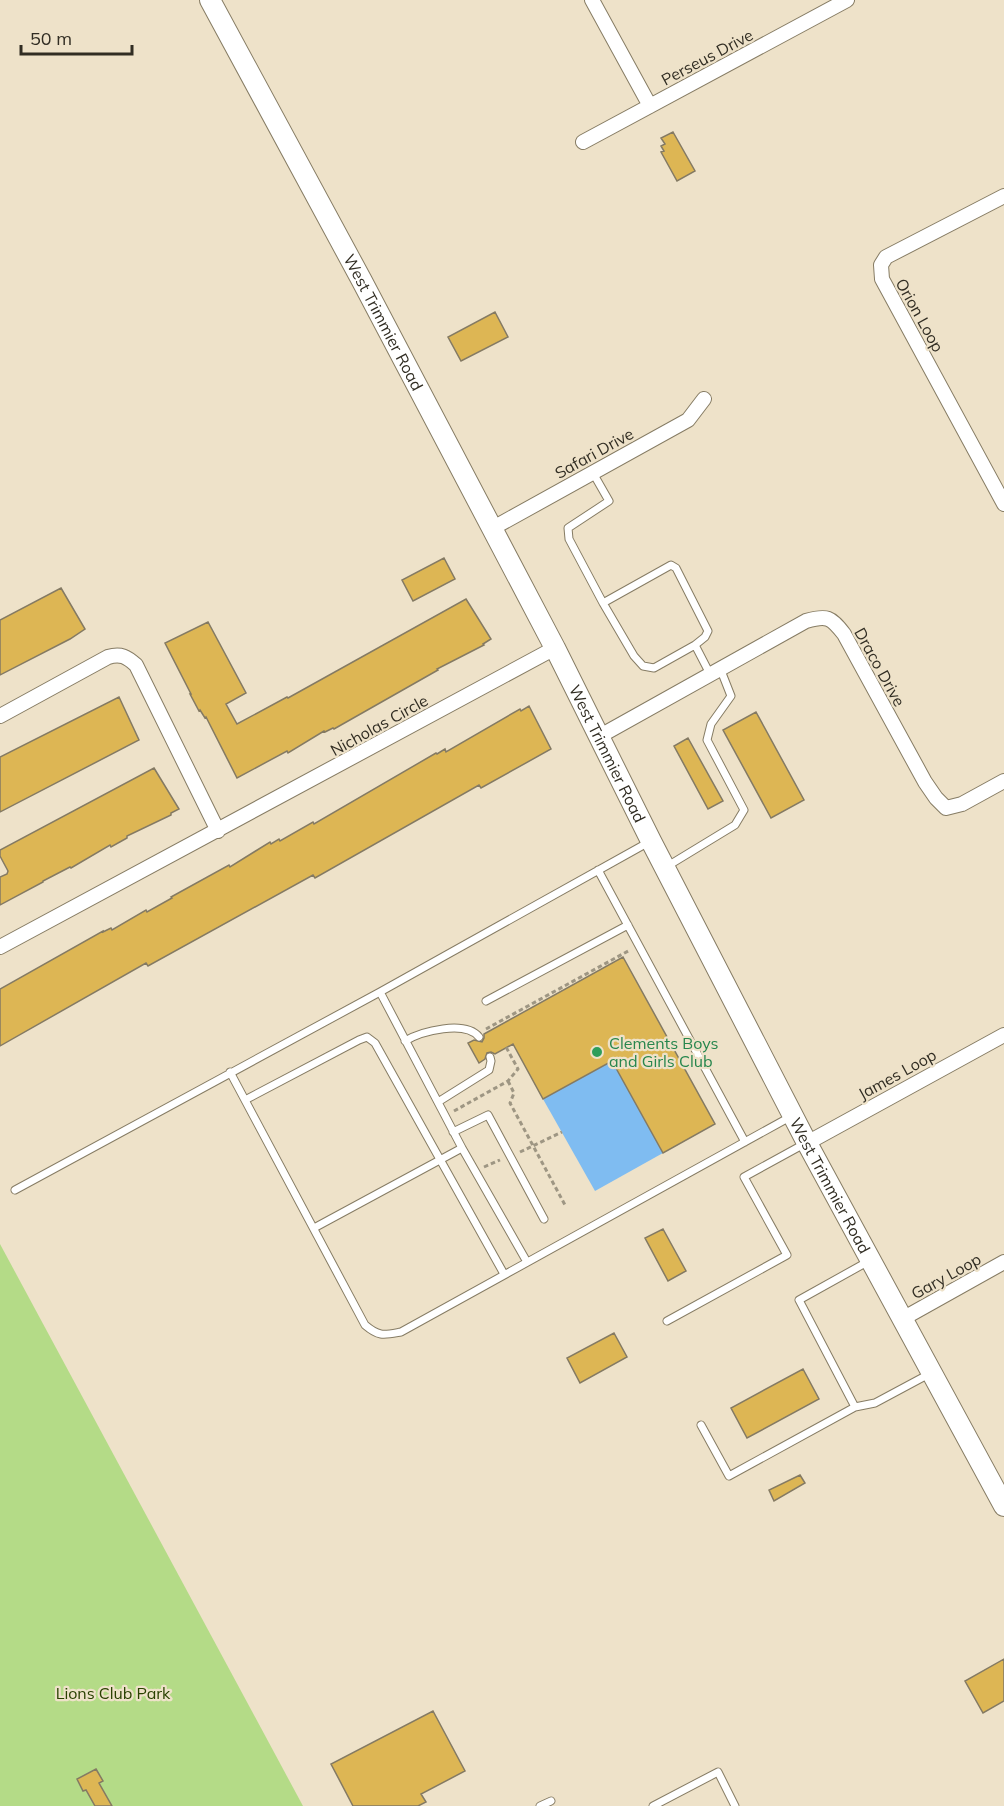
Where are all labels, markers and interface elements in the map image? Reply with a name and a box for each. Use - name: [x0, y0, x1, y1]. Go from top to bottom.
- scale bar: [21, 18, 132, 56]
- street label: Perseus Drive: [658, 24, 756, 90]
- text: 50 m: [30, 27, 72, 50]
- street label: West Trimmier Road: [339, 251, 428, 394]
- street label: Orion Loop: [892, 275, 948, 355]
- street label: Safari Drive: [551, 423, 637, 483]
- street label: Draco Drive: [850, 624, 910, 710]
- street label: West Trimmier Road: [565, 681, 650, 826]
- street label: Nicholas Circle: [327, 690, 431, 760]
- place label: Clements Boys and Girls Club: [609, 1033, 719, 1071]
- street label: James Loop: [854, 1044, 940, 1104]
- marker: Clements Boys and Girls Club: [590, 1045, 604, 1059]
- street label: West Trimmier Road: [786, 1114, 875, 1257]
- street label: Gary Loop: [908, 1249, 984, 1303]
- park label: Lions Club Park: [56, 1683, 171, 1703]

